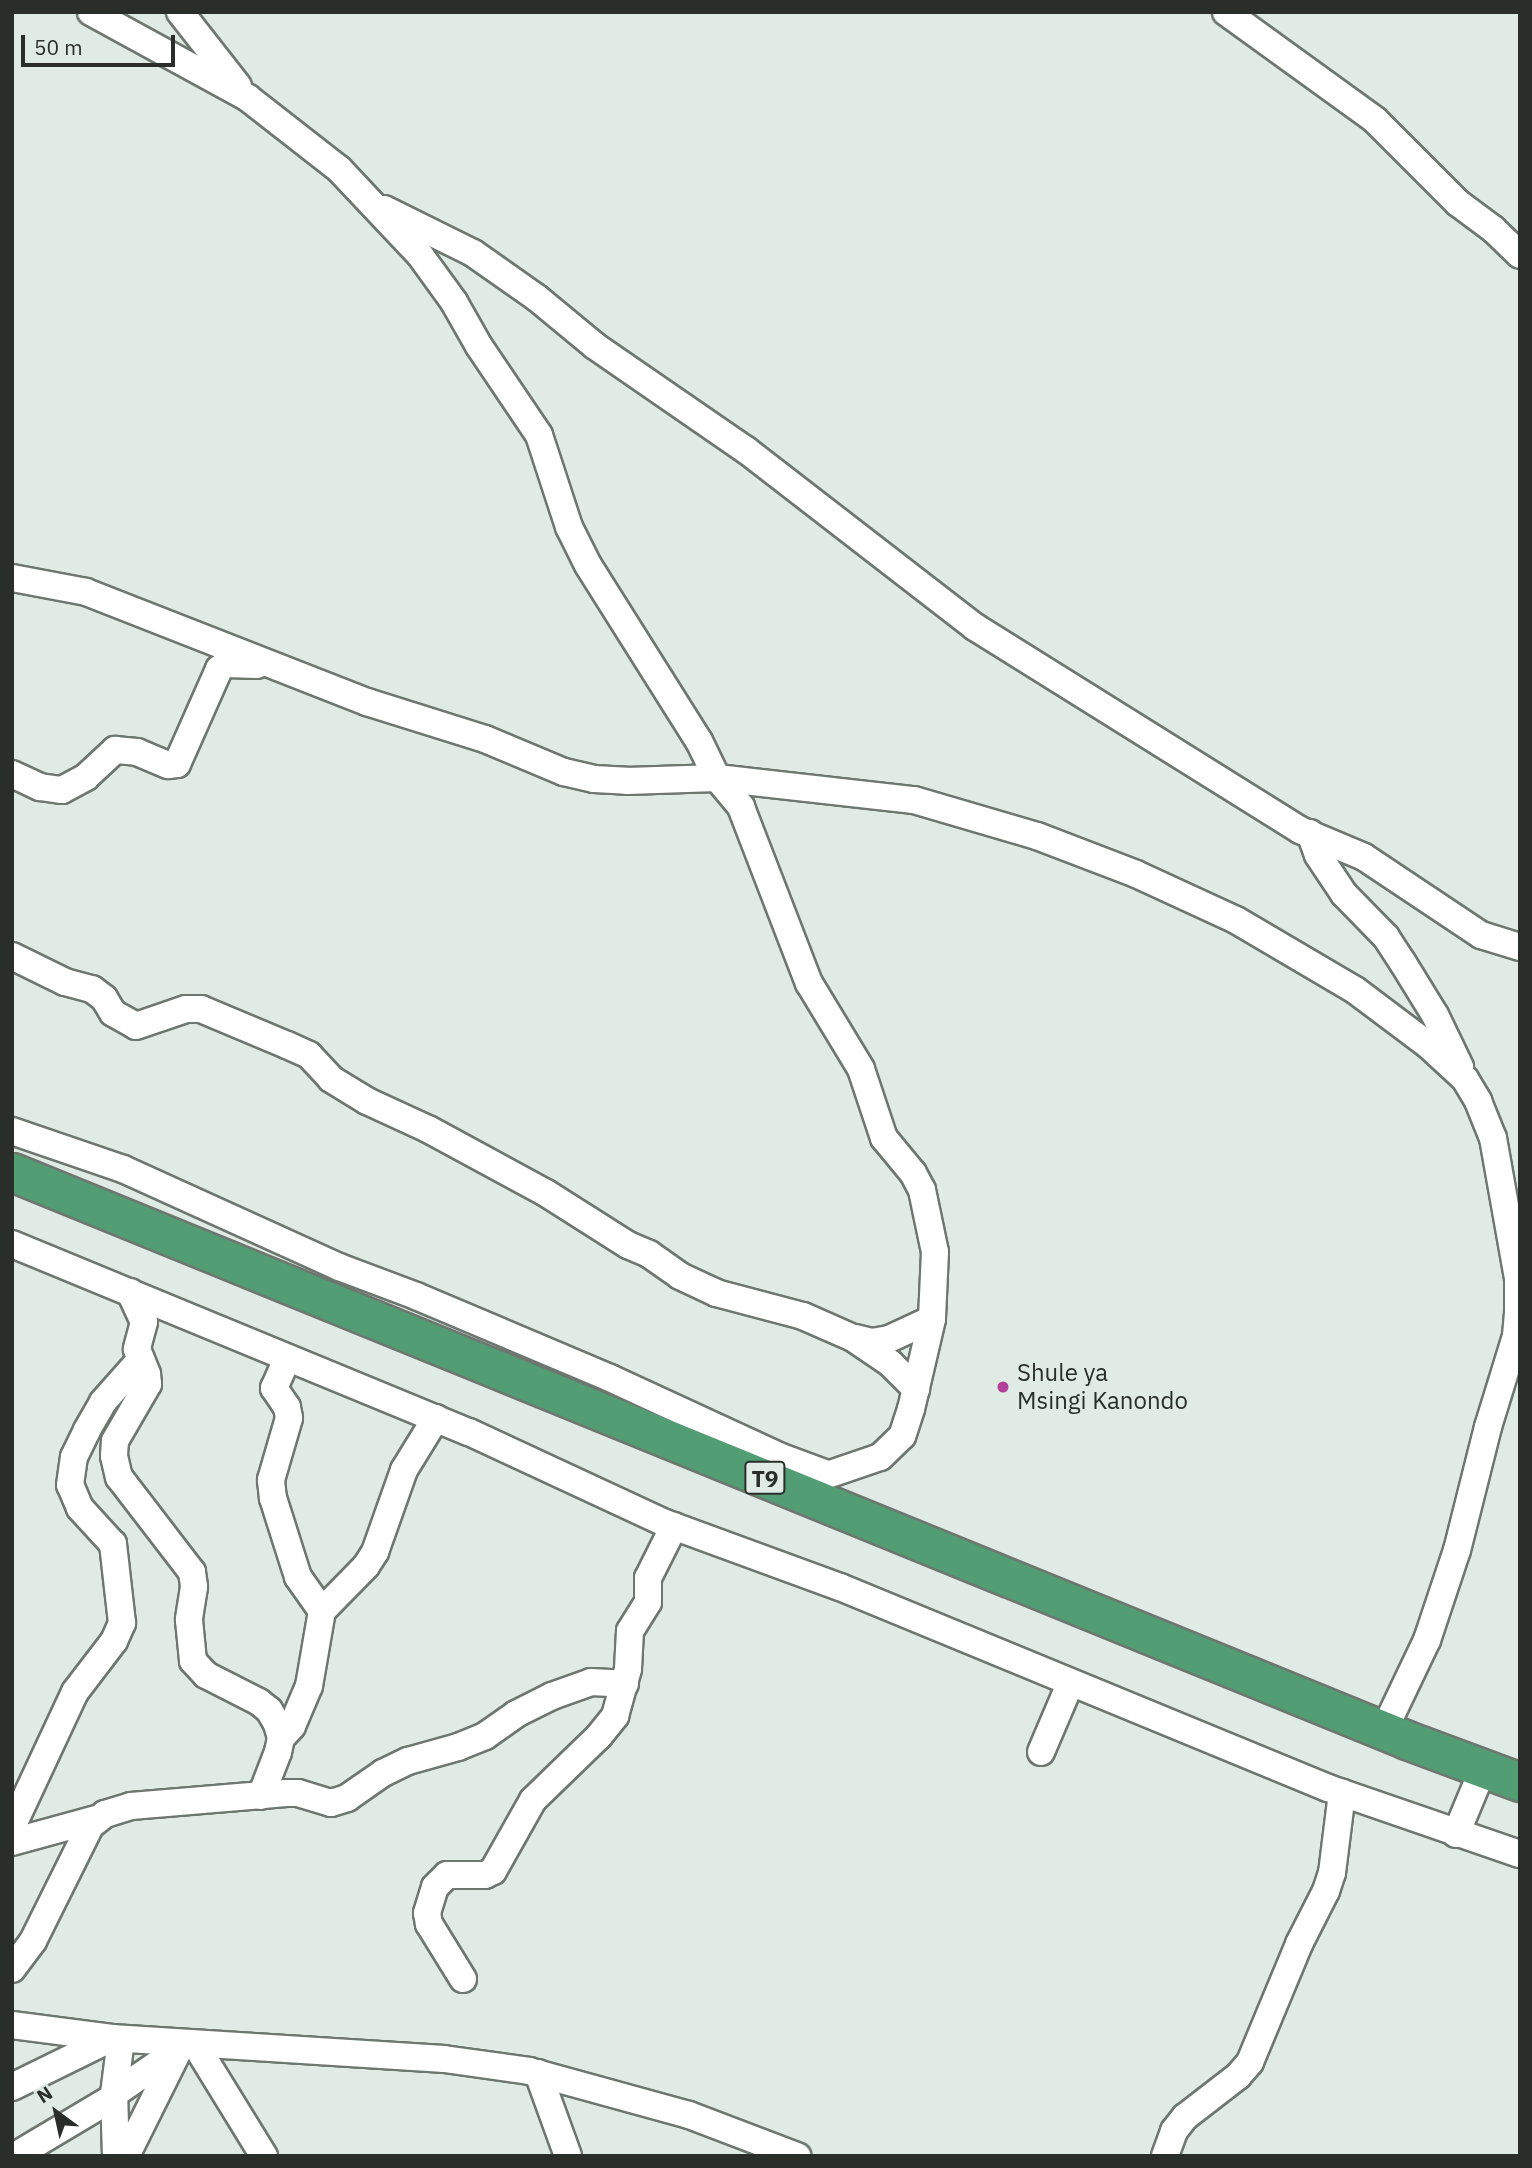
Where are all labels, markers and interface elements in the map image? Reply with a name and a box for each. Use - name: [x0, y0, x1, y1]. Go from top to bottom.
- scale bar: [24, 21, 178, 65]
- text: 50 m: [34, 33, 83, 61]
- place label: Shule ya Msingi Kanondo: [1017, 1359, 1188, 1415]
- marker: Shule ya Msingi Kanondo: [995, 1379, 1011, 1395]
- road number: T9: [744, 1458, 786, 1498]
- north arrow: [21, 2077, 91, 2147]
- text: N: [32, 2081, 57, 2108]

